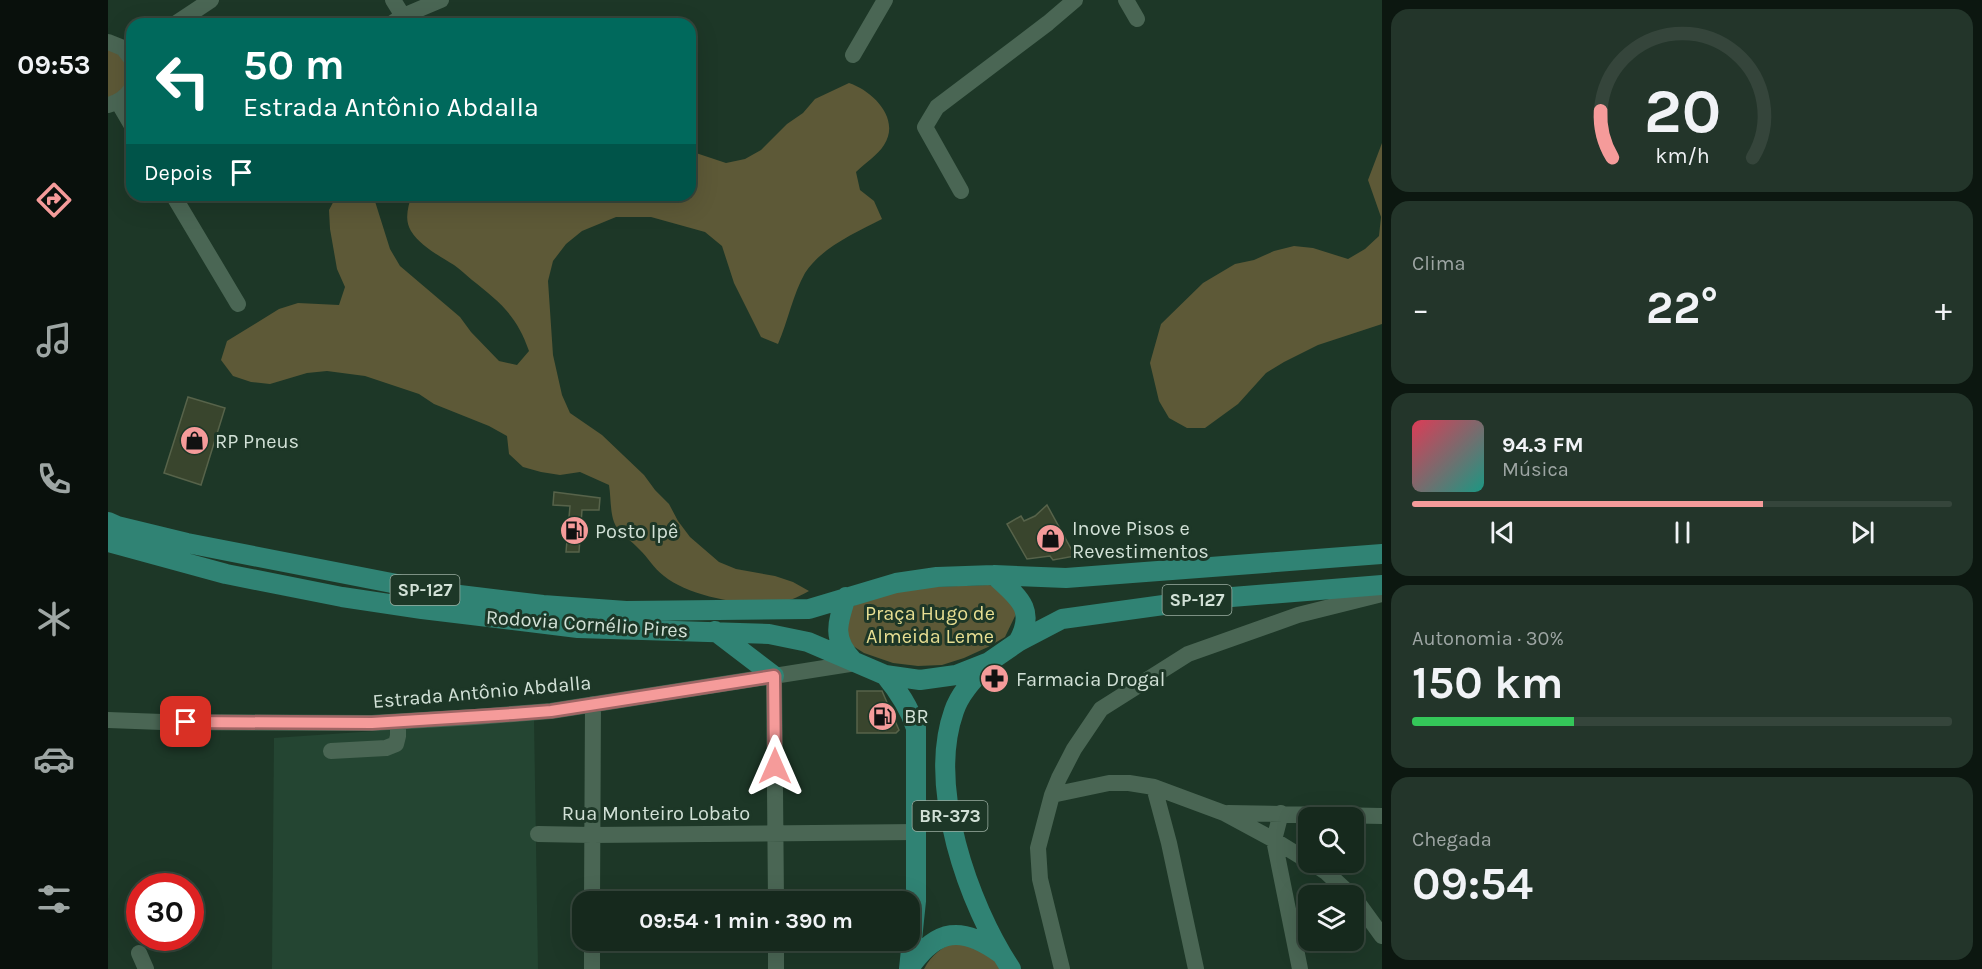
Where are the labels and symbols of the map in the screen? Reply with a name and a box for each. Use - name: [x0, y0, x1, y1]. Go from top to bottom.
- shop icon: RP Pneus: [178, 425, 210, 457]
- place label: RP Pneus: [215, 430, 299, 453]
- fuel station icon: Posto Ipê: [558, 515, 590, 547]
- place label: Inove Pisos e Revestimentos: [1072, 517, 1209, 563]
- place label: Posto Ipê: [595, 520, 678, 543]
- shop icon: Inove Pisos e Revestimentos: [1035, 523, 1067, 555]
- road number: SP-127: [390, 575, 460, 605]
- road number: SP-127: [1162, 585, 1232, 615]
- park label: Praça Hugo de Almeida Leme: [865, 602, 995, 648]
- street label: Rodovia Cornélio Pires: [485, 605, 689, 643]
- pharmacy icon: Farmacia Drogal: [979, 663, 1011, 695]
- place label: Farmacia Drogal: [1016, 668, 1165, 691]
- street label: Estrada Antônio Abdalla: [372, 671, 592, 713]
- pin: [160, 696, 211, 747]
- fuel station icon: BR: [867, 700, 899, 732]
- place label: BR: [904, 705, 929, 728]
- position arrow: [743, 734, 807, 798]
- road number: BR-373: [912, 801, 988, 831]
- street label: Rua Monteiro Lobato: [562, 802, 750, 825]
- speed limit sign: 30: [126, 873, 204, 951]

